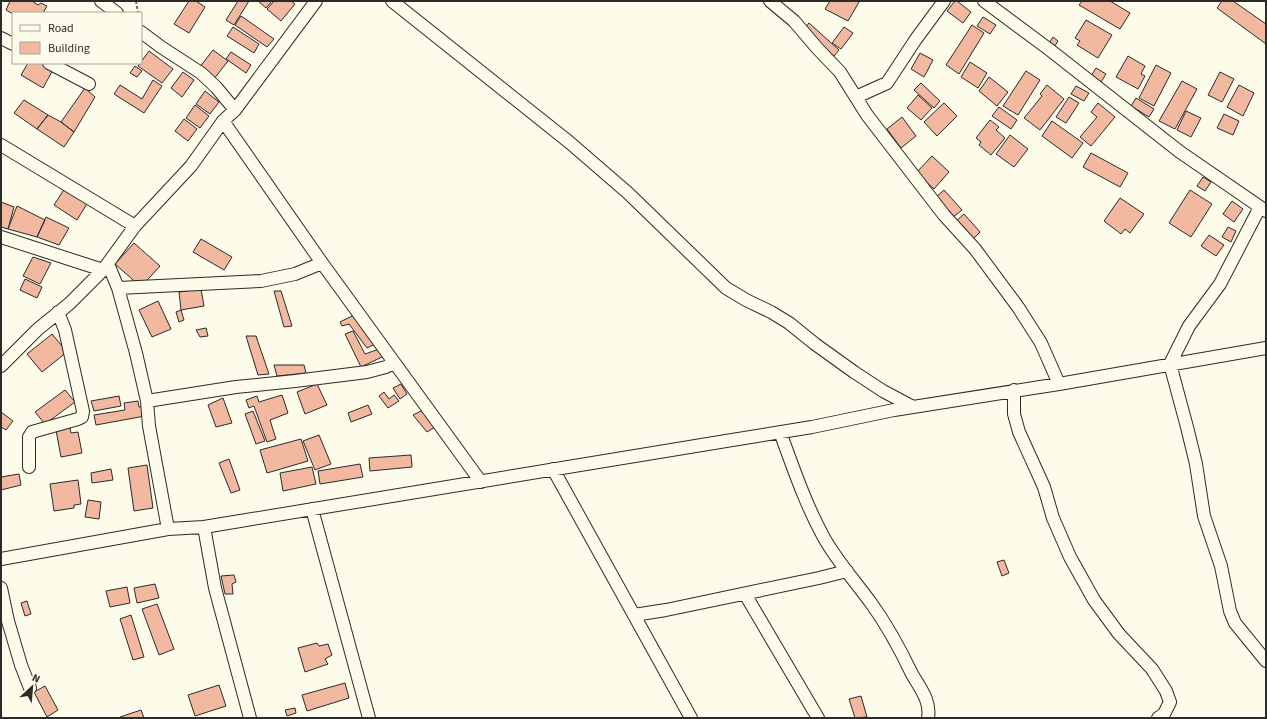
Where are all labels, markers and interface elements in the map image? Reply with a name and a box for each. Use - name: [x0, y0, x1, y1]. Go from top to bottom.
- legend: [12, 12, 142, 64]
- text: Road: [48, 20, 74, 37]
- text: Building: [48, 40, 90, 57]
- north arrow: [12, 667, 52, 707]
- text: N: [30, 670, 43, 687]

